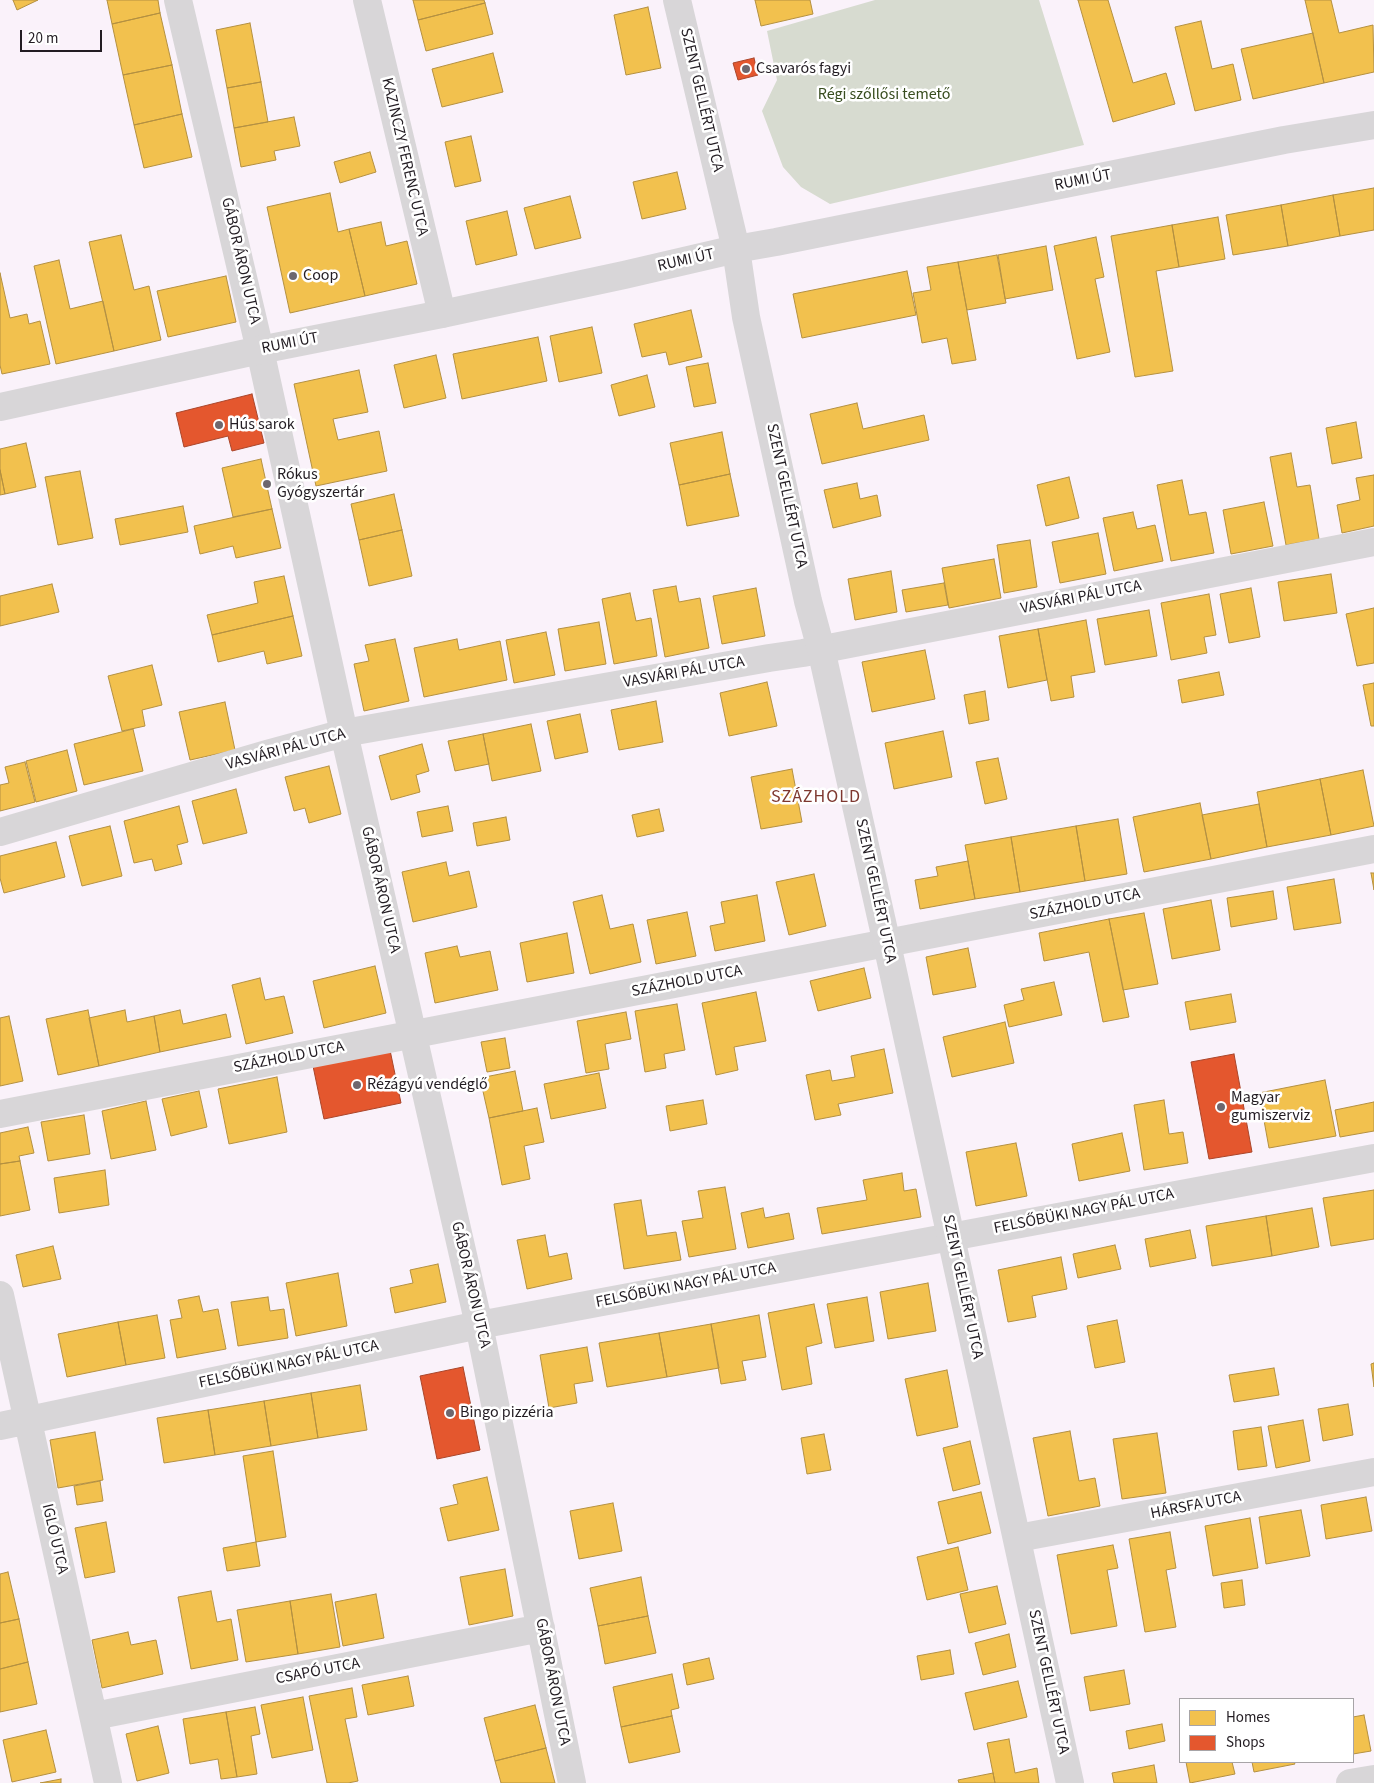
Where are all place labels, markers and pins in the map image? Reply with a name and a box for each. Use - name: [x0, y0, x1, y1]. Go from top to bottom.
- place label: Csavarós fagyi: [756, 59, 851, 79]
- marker: Csavarós fagyi: [740, 63, 752, 75]
- place label: Coop: [303, 266, 338, 286]
- marker: Coop: [287, 270, 299, 282]
- place label: Hús sarok: [229, 415, 295, 435]
- marker: Hús sarok: [213, 419, 225, 431]
- place label: Rókus Gyógyszertár: [277, 465, 364, 503]
- marker: Rókus Gyógyszertár: [261, 478, 273, 490]
- place label: Rézágyú vendéglő: [367, 1075, 488, 1095]
- marker: Rézágyú vendéglő: [351, 1079, 363, 1091]
- place label: Magyar gumiszerviz: [1231, 1088, 1310, 1126]
- marker: Magyar gumiszerviz: [1215, 1101, 1227, 1113]
- place label: Bingo pizzéria: [460, 1403, 554, 1423]
- marker: Bingo pizzéria: [444, 1407, 456, 1419]

